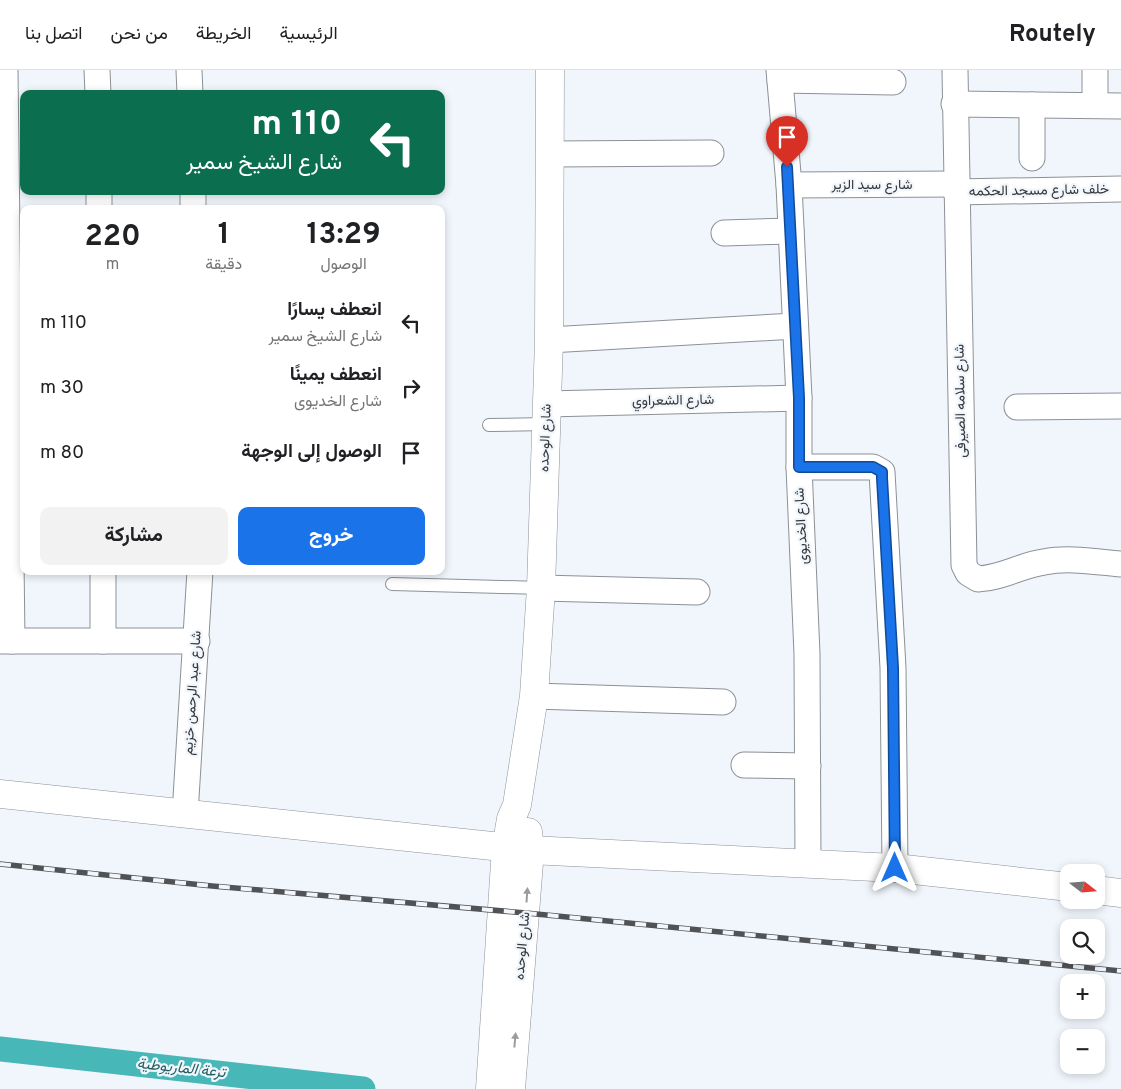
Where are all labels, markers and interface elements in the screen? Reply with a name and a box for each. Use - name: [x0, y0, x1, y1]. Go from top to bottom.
- text: Routely: [1009, 20, 1096, 50]
- text: اتصل بنا: [25, 23, 83, 46]
- text: من نحن: [111, 23, 168, 46]
- text: الخريطة: [196, 23, 251, 46]
- text: الرئيسية: [279, 23, 338, 46]
- text: 110 m: [252, 103, 342, 147]
- icon: left: [360, 110, 425, 175]
- pin: [766, 116, 808, 167]
- icon: arrive: [773, 123, 801, 151]
- text: شارع الشيخ سمير: [186, 150, 342, 177]
- street label: شارع سيد الزير: [830, 177, 913, 195]
- street label: خلف شارع مسجد الحكمه: [969, 181, 1109, 202]
- text: 1: [218, 217, 230, 254]
- text: 13:29: [307, 217, 381, 254]
- text: 220: [84, 219, 141, 256]
- text: m: [106, 255, 119, 275]
- text: دقيقة: [205, 255, 242, 275]
- text: الوصول: [321, 255, 367, 275]
- text: انعطف يسارًا: [287, 298, 382, 322]
- icon: left: [397, 309, 425, 337]
- text: 110 m: [40, 311, 87, 335]
- text: شارع الشيخ سمير: [268, 327, 382, 347]
- street label: شارع سلامه الصيرفى: [952, 344, 971, 458]
- text: انعطف يمينًا: [290, 363, 382, 387]
- icon: right: [397, 374, 425, 402]
- text: 30 m: [40, 376, 84, 400]
- text: شارع الخديوى: [294, 392, 382, 412]
- street label: شارع الشعراوي: [632, 392, 714, 412]
- street label: شارع الوحده: [536, 404, 557, 472]
- icon: arrive: [397, 439, 425, 467]
- text: الوصول إلى الوجهة: [241, 440, 382, 464]
- text: 80 m: [40, 441, 84, 465]
- street label: شارع الخديوى: [791, 487, 814, 565]
- button: مشاركة: [40, 507, 228, 565]
- button: خروج: [238, 507, 425, 565]
- street label: شارع عبد الرحمن خزيم: [180, 630, 207, 756]
- position arrow: [868, 841, 920, 893]
- north arrow: [1060, 864, 1105, 909]
- map controls: [1060, 864, 1105, 1074]
- one-way arrow: [523, 887, 531, 903]
- street label: شارع الوحده: [512, 911, 535, 981]
- button: search: [1060, 919, 1105, 964]
- button: +: [1060, 974, 1105, 1019]
- button: −: [1060, 1029, 1105, 1074]
- one-way arrow: [511, 1032, 519, 1048]
- water label: ترعة الماريوطية: [136, 1055, 229, 1083]

